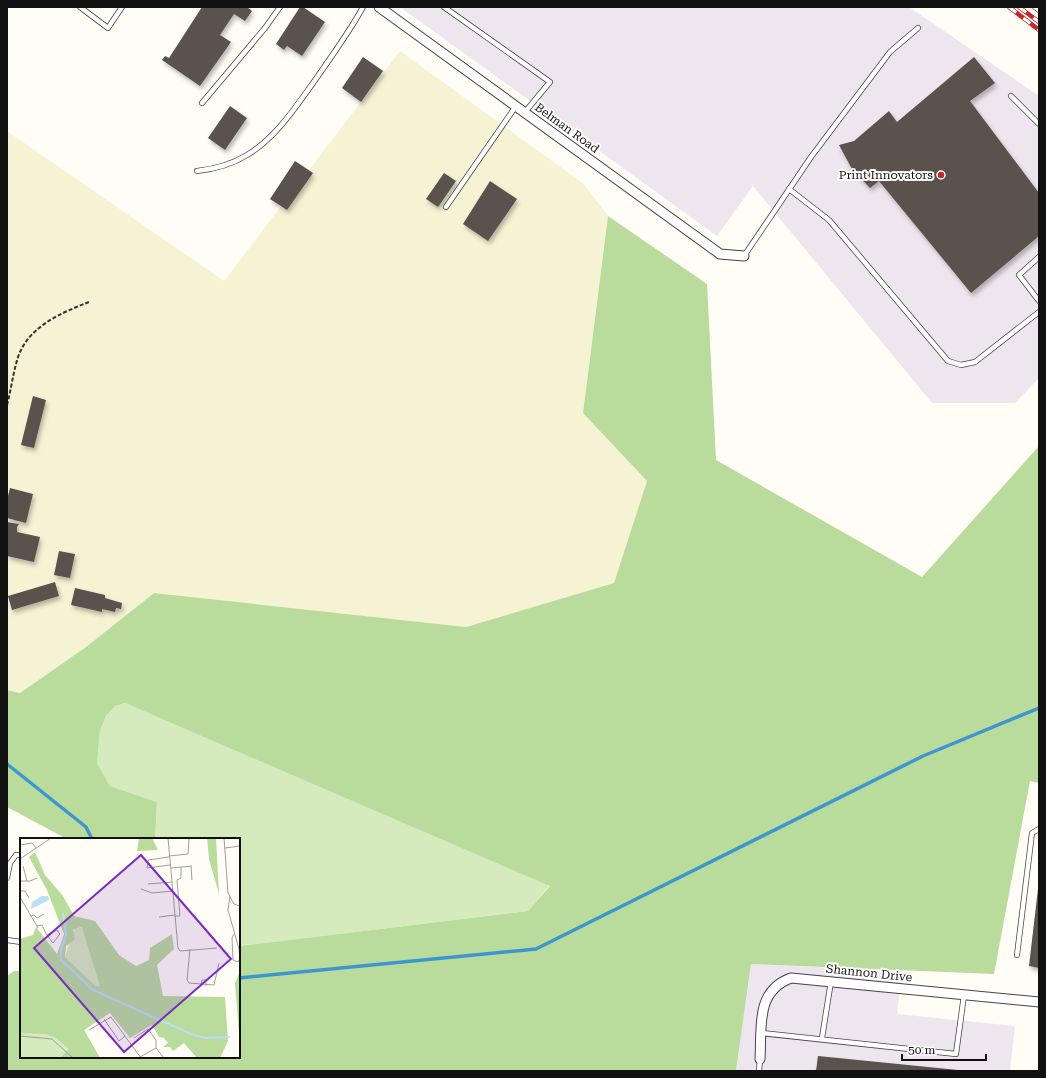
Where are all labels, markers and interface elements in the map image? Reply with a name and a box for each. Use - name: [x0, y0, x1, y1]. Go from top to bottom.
- street label: Belman Road: [532, 100, 602, 156]
- place label: Print Innovators: [839, 168, 933, 182]
- marker: Print Innovators: [936, 170, 946, 180]
- inset map: [20, 838, 240, 1058]
- street label: Shannon Drive: [825, 962, 913, 985]
- scale bar: [902, 1036, 986, 1062]
- text: 50 m: [908, 1043, 935, 1057]

